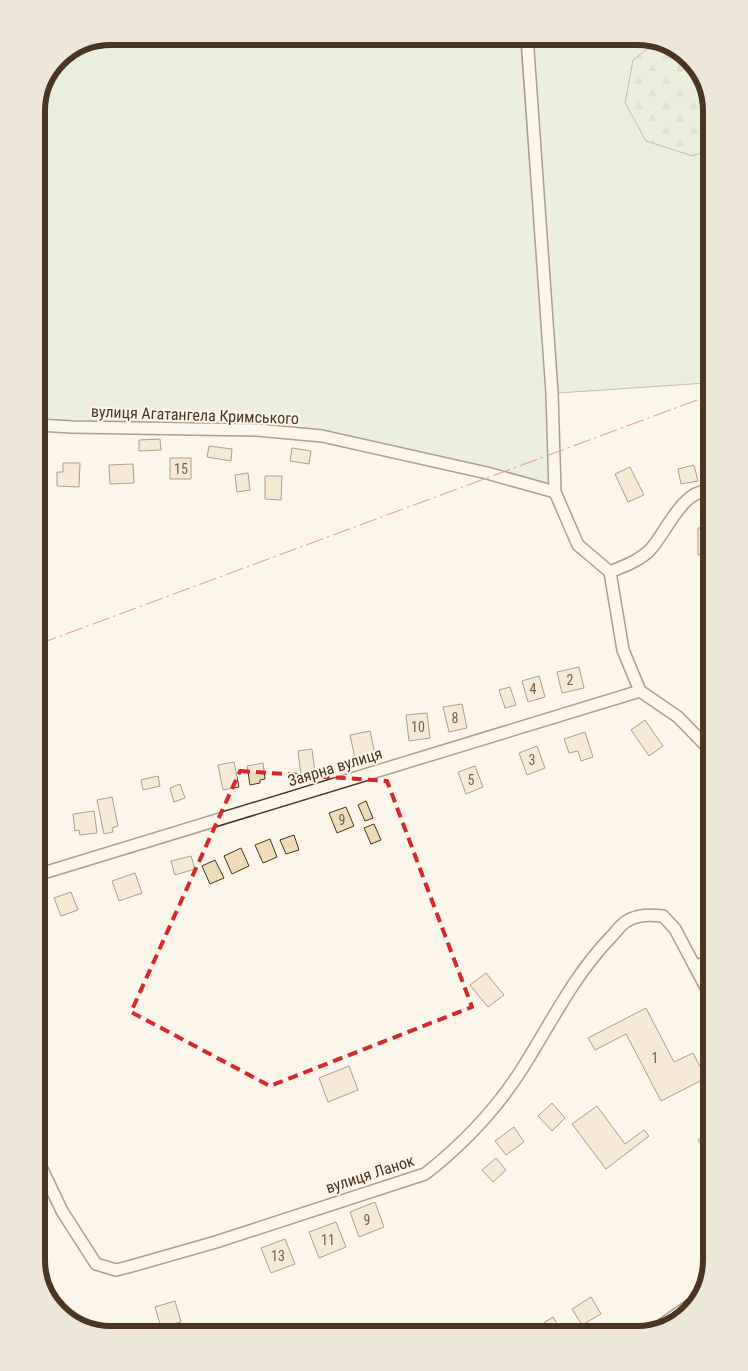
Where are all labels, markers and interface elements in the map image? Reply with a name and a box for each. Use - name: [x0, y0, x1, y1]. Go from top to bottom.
- street label: вулиця Агатангела Кримського: [91, 402, 299, 428]
- house number: 15: [174, 461, 188, 477]
- house number: 2: [567, 672, 574, 688]
- house number: 4: [530, 681, 537, 697]
- house number: 8: [452, 710, 459, 726]
- house number: 10: [411, 719, 425, 735]
- street label: Заярна вулиця: [285, 744, 385, 790]
- house number: 3: [529, 752, 535, 768]
- house number: 5: [468, 772, 475, 788]
- house number: 9: [339, 812, 345, 828]
- house number: 1: [652, 1050, 658, 1066]
- street label: вулиця Ланок: [323, 1151, 417, 1197]
- house number: 9: [364, 1212, 370, 1228]
- house number: 11: [321, 1232, 335, 1248]
- house number: 13: [271, 1248, 285, 1264]

